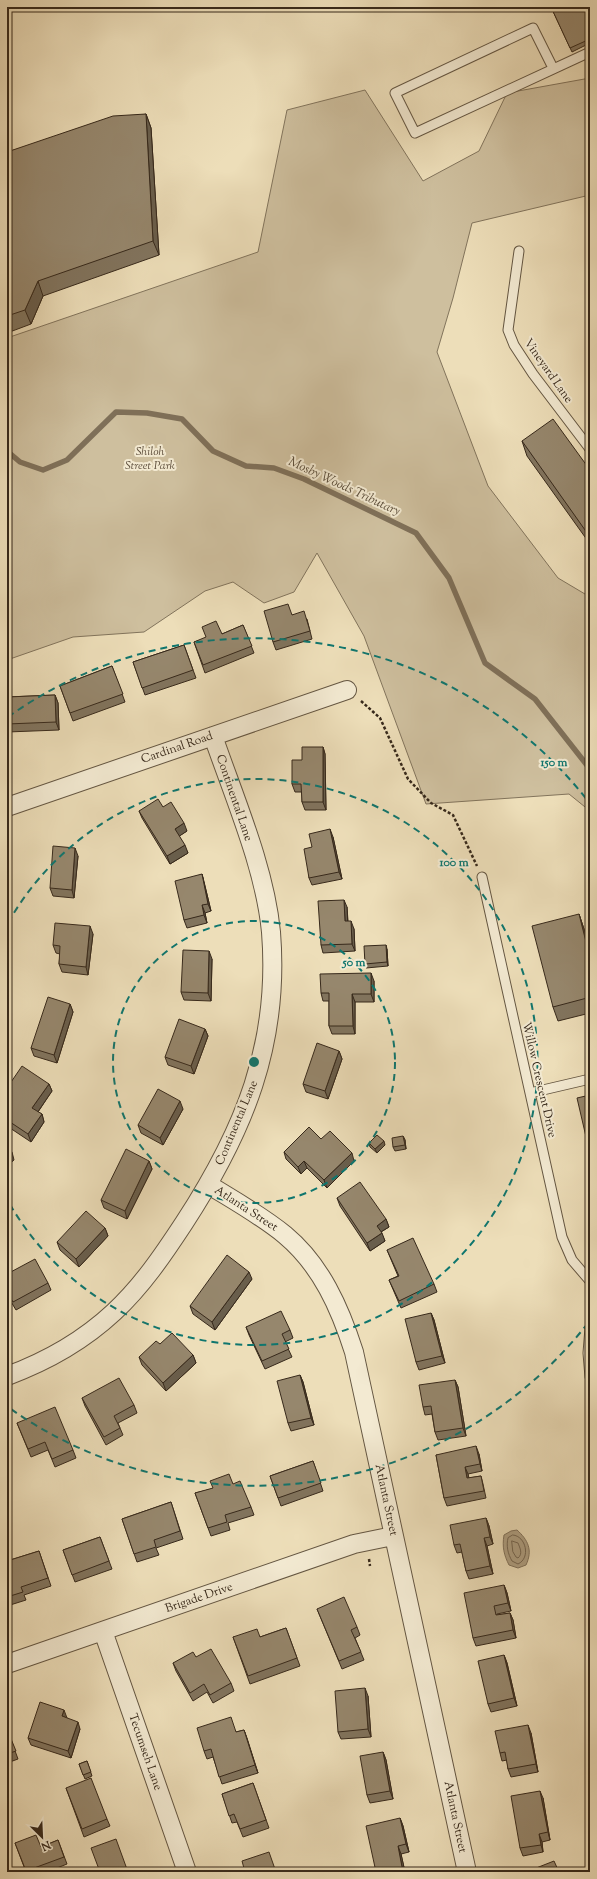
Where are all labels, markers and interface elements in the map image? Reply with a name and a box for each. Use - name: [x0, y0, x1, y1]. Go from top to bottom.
- street label: Vineyard Lane: [519, 335, 577, 407]
- park label: Shiloh Street Park: [125, 443, 176, 475]
- water label: Mosby Woods Tributary: [285, 453, 403, 521]
- street label: Cardinal Road: [139, 727, 216, 769]
- street label: Continental Lane: [211, 752, 257, 844]
- text: 150 m: [539, 754, 568, 772]
- text: 100 m: [438, 854, 469, 872]
- text: 50 m: [342, 954, 366, 972]
- street label: Willow Crescent Drive: [517, 1020, 561, 1140]
- centre of rings: [247, 1055, 261, 1069]
- street label: Continental Lane: [211, 1077, 263, 1168]
- street label: Atlanta Street: [211, 1182, 281, 1236]
- street label: Atlanta Street: [370, 1463, 402, 1537]
- street label: Brigade Drive: [163, 1578, 236, 1618]
- street label: Tecumseh Lane: [123, 1711, 167, 1793]
- street label: Atlanta Street: [439, 1780, 471, 1854]
- north arrow: [22, 1817, 62, 1857]
- text: N: [38, 1836, 54, 1854]

